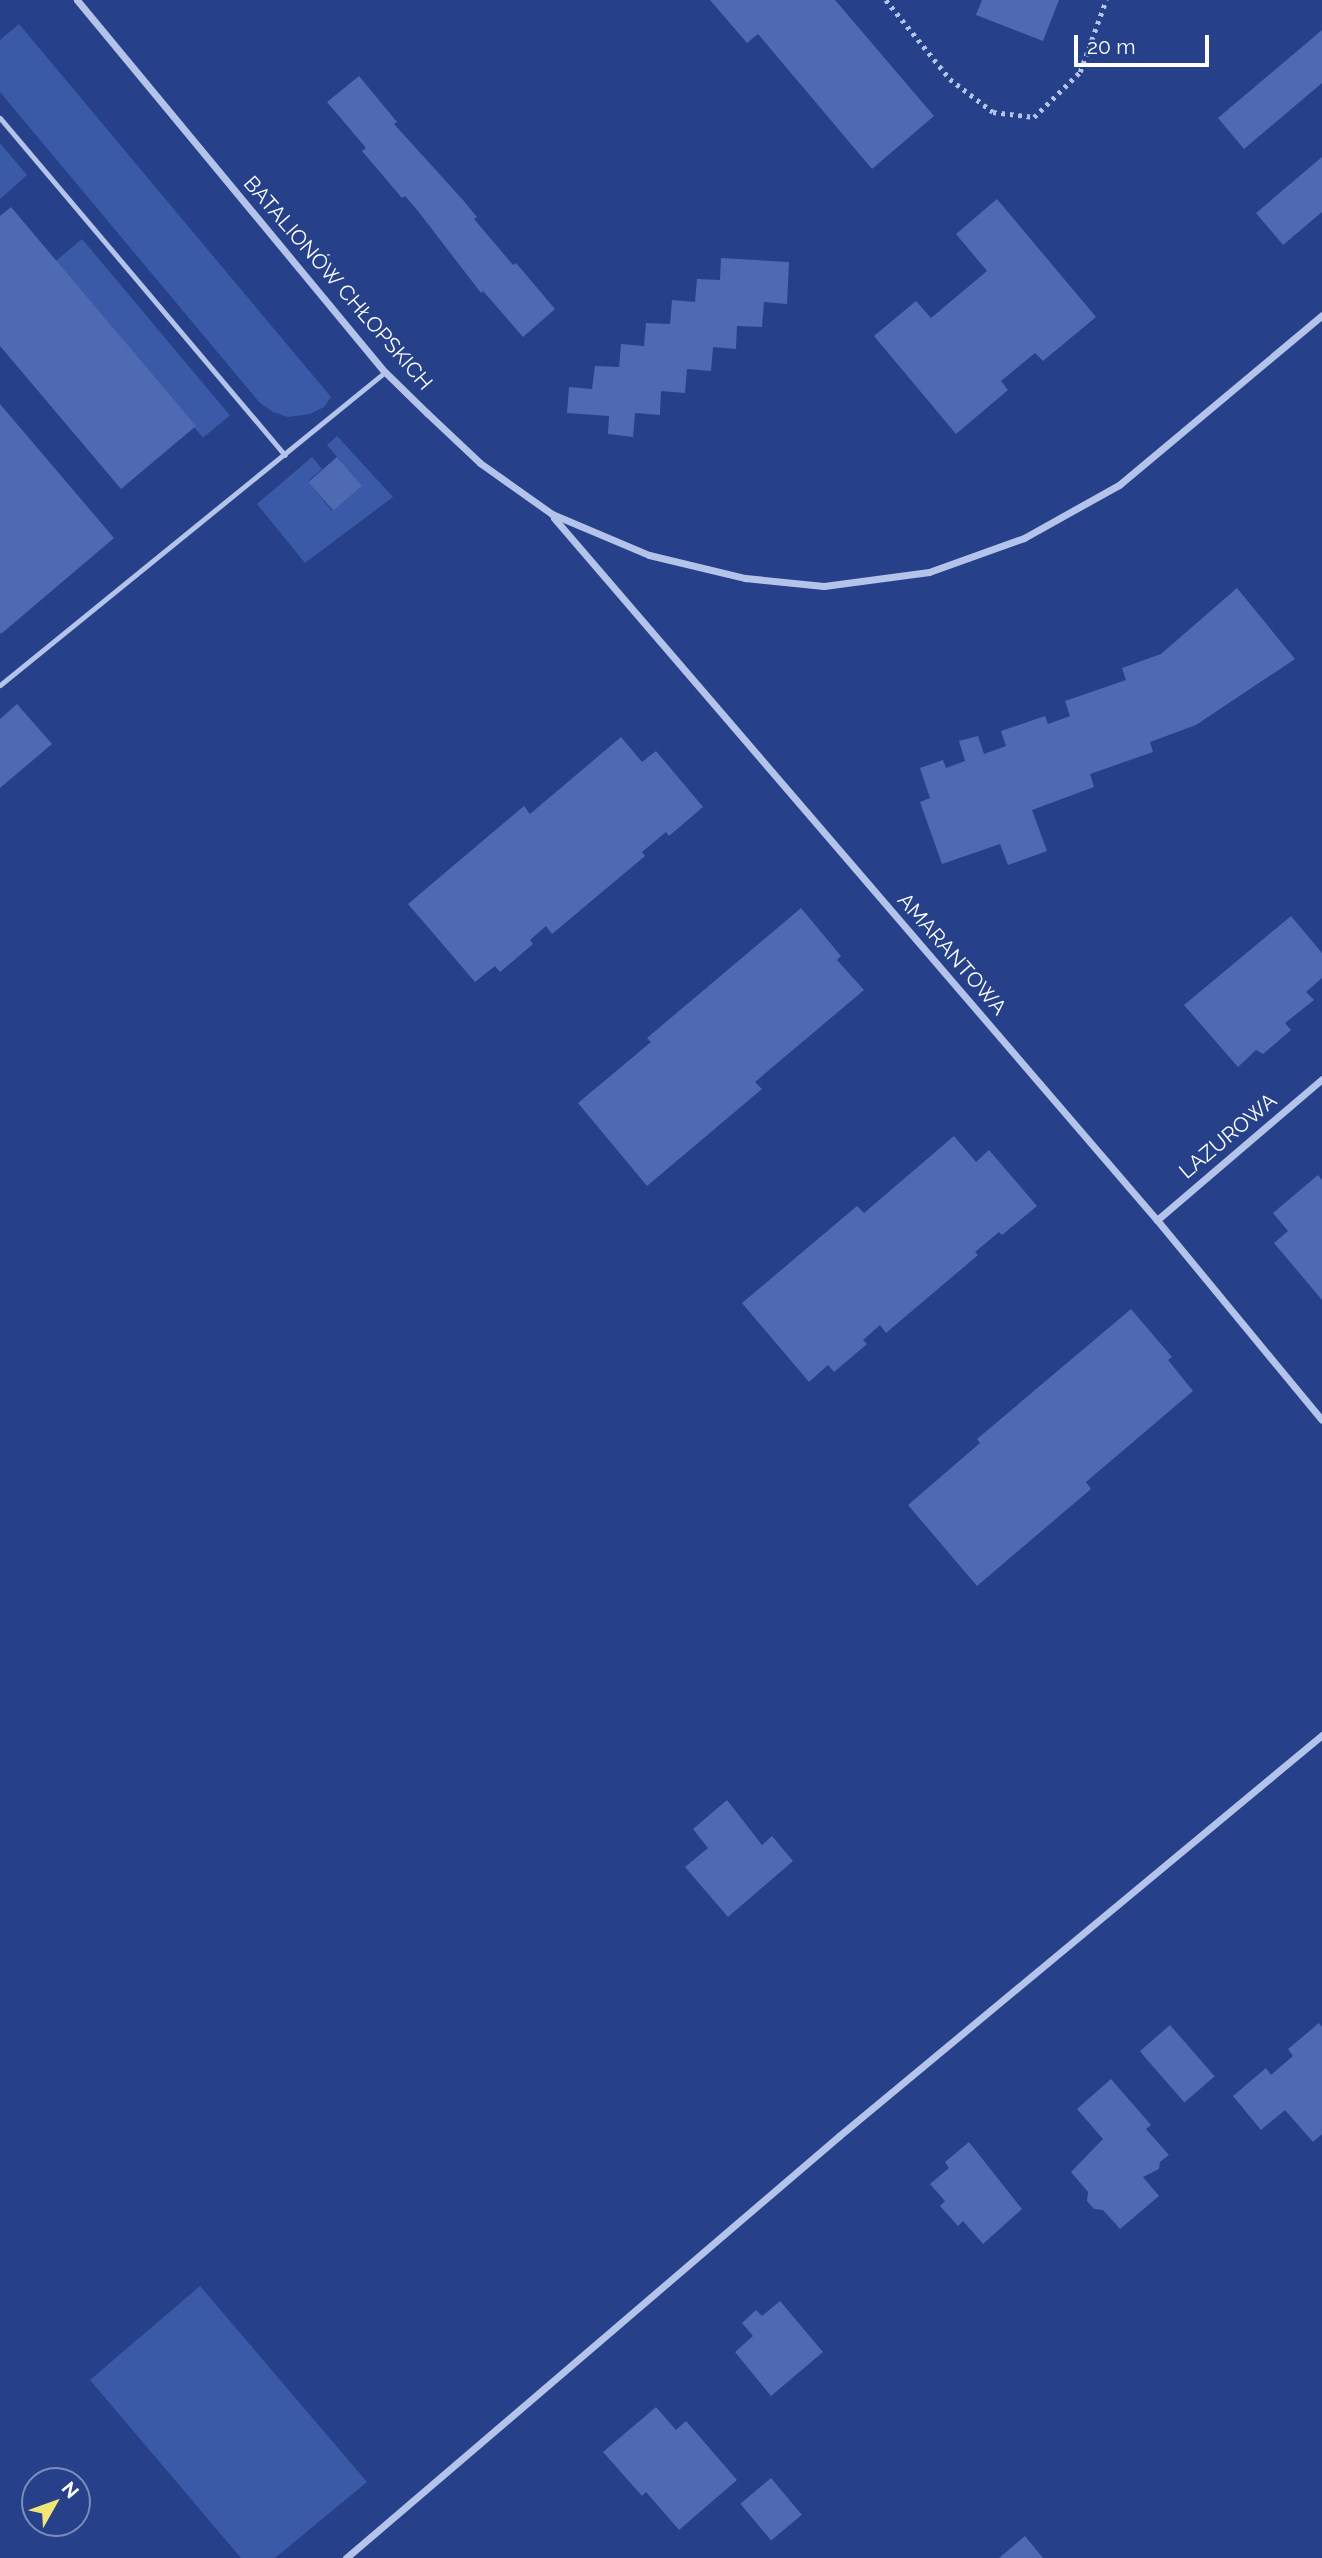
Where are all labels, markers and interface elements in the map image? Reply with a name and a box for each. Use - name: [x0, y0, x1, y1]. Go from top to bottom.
- scale bar: [1077, 21, 1212, 65]
- text: 20 m: [1087, 34, 1135, 59]
- street label: BATALIONÓW CHŁOPSKICH: [238, 171, 438, 395]
- street label: AMARANTOWA: [892, 888, 1012, 1020]
- street label: LAZUROWA: [1174, 1088, 1282, 1184]
- north arrow: [21, 2467, 91, 2537]
- text: N: [57, 2477, 84, 2502]

